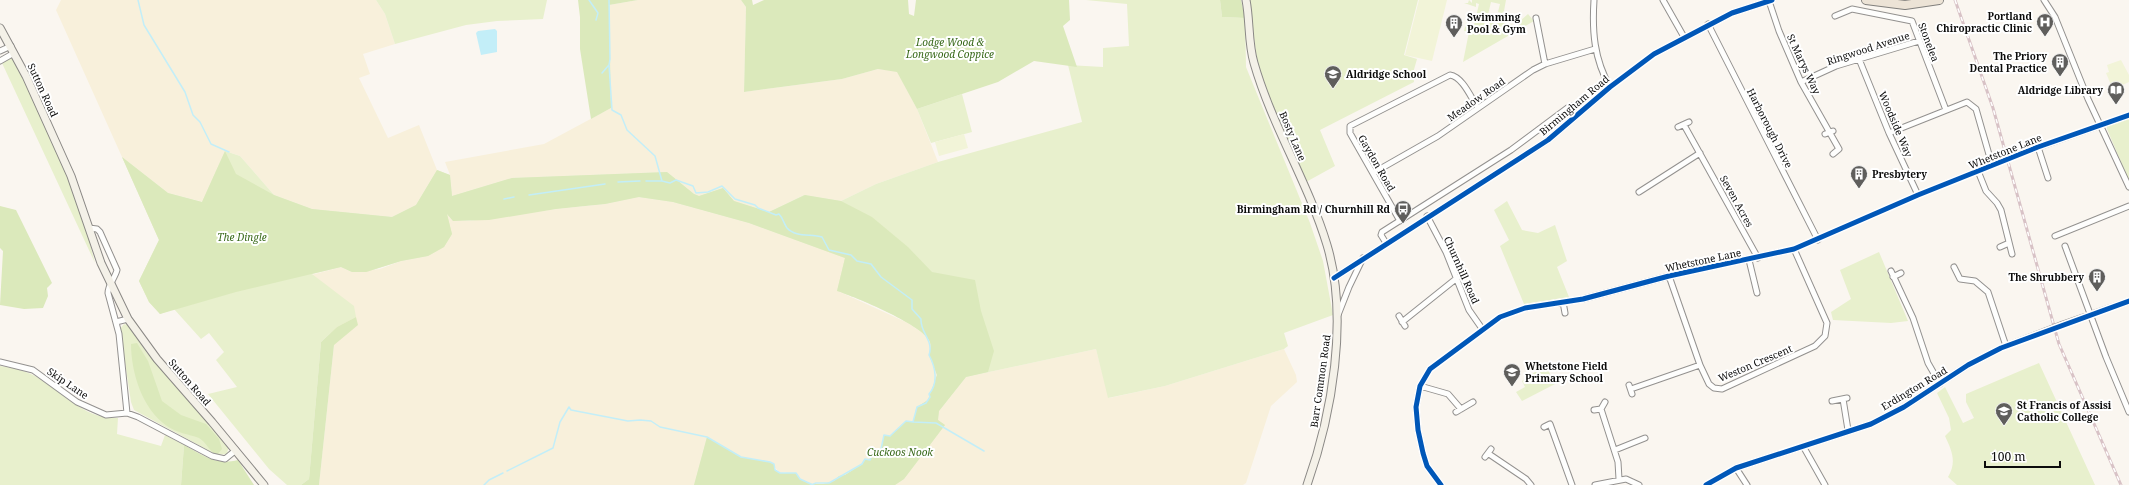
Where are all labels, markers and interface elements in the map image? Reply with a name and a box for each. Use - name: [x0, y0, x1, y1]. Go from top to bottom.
- place label: Portland Chiropractic Clinic: [1936, 9, 2033, 35]
- place label: Swimming Pool & Gym: [1467, 10, 1526, 36]
- hospital icon: Portland Chiropractic Clinic: [2035, 12, 2055, 37]
- building icon: Swimming Pool & Gym: [1444, 13, 1464, 38]
- street label: Stonelea: [1915, 21, 1943, 64]
- street label: Ringwood Avenue: [1825, 28, 1911, 68]
- street label: St Marys Way: [1784, 32, 1824, 97]
- park label: Lodge Wood & Longwood Coppice: [905, 35, 994, 61]
- place label: The Priory Dental Practice: [1970, 49, 2047, 75]
- building icon: The Priory Dental Practice: [2050, 52, 2070, 77]
- street label: Sutton Road: [24, 61, 62, 119]
- school or university icon: Aldridge School: [1323, 64, 1343, 89]
- place label: Aldridge School: [1346, 67, 1427, 81]
- street label: Birmingham Road: [1536, 72, 1612, 138]
- street label: Meadow Road: [1444, 74, 1508, 124]
- library icon: Aldridge Library: [2106, 80, 2126, 105]
- place label: Aldridge Library: [2018, 83, 2103, 97]
- street label: Harborough Drive: [1744, 86, 1796, 170]
- street label: Woodside Way: [1876, 89, 1916, 159]
- street label: Bosty Lane: [1276, 109, 1310, 163]
- street label: Whetstone Lane: [1966, 130, 2044, 172]
- street label: Gaydon Road: [1355, 132, 1399, 194]
- building icon: Presbytery: [1849, 164, 1869, 189]
- place label: Presbytery: [1872, 167, 1927, 181]
- street label: Seven Acres: [1717, 173, 1757, 230]
- bus stop icon: Birmingham Rd / Churnhill Rd: [1393, 199, 1413, 224]
- place label: Birmingham Rd / Churnhill Rd: [1237, 202, 1391, 216]
- park label: The Dingle: [217, 230, 267, 244]
- street label: Churnhill Road: [1441, 234, 1483, 306]
- street label: Whetstone Lane: [1664, 245, 1742, 275]
- building icon: The Shrubbery: [2087, 267, 2107, 292]
- place label: The Shrubbery: [2008, 270, 2084, 284]
- street label: Barr Common Road: [1307, 334, 1333, 428]
- street label: Weston Crescent: [1716, 341, 1795, 385]
- street label: Sutton Road: [166, 356, 214, 408]
- place label: Whetstone Field Primary School: [1525, 359, 1608, 385]
- school or university icon: Whetstone Field Primary School: [1502, 362, 1522, 387]
- street label: Erdington Road: [1878, 363, 1950, 413]
- street label: Skip Lane: [45, 364, 91, 402]
- place label: St Francis of Assisi Catholic College: [2017, 398, 2112, 424]
- school or university icon: St Francis of Assisi Catholic College: [1994, 401, 2014, 426]
- scale bar: [1985, 443, 2060, 469]
- park label: Cuckoos Nook: [867, 445, 933, 459]
- text: 100 m: [1991, 448, 2026, 465]

